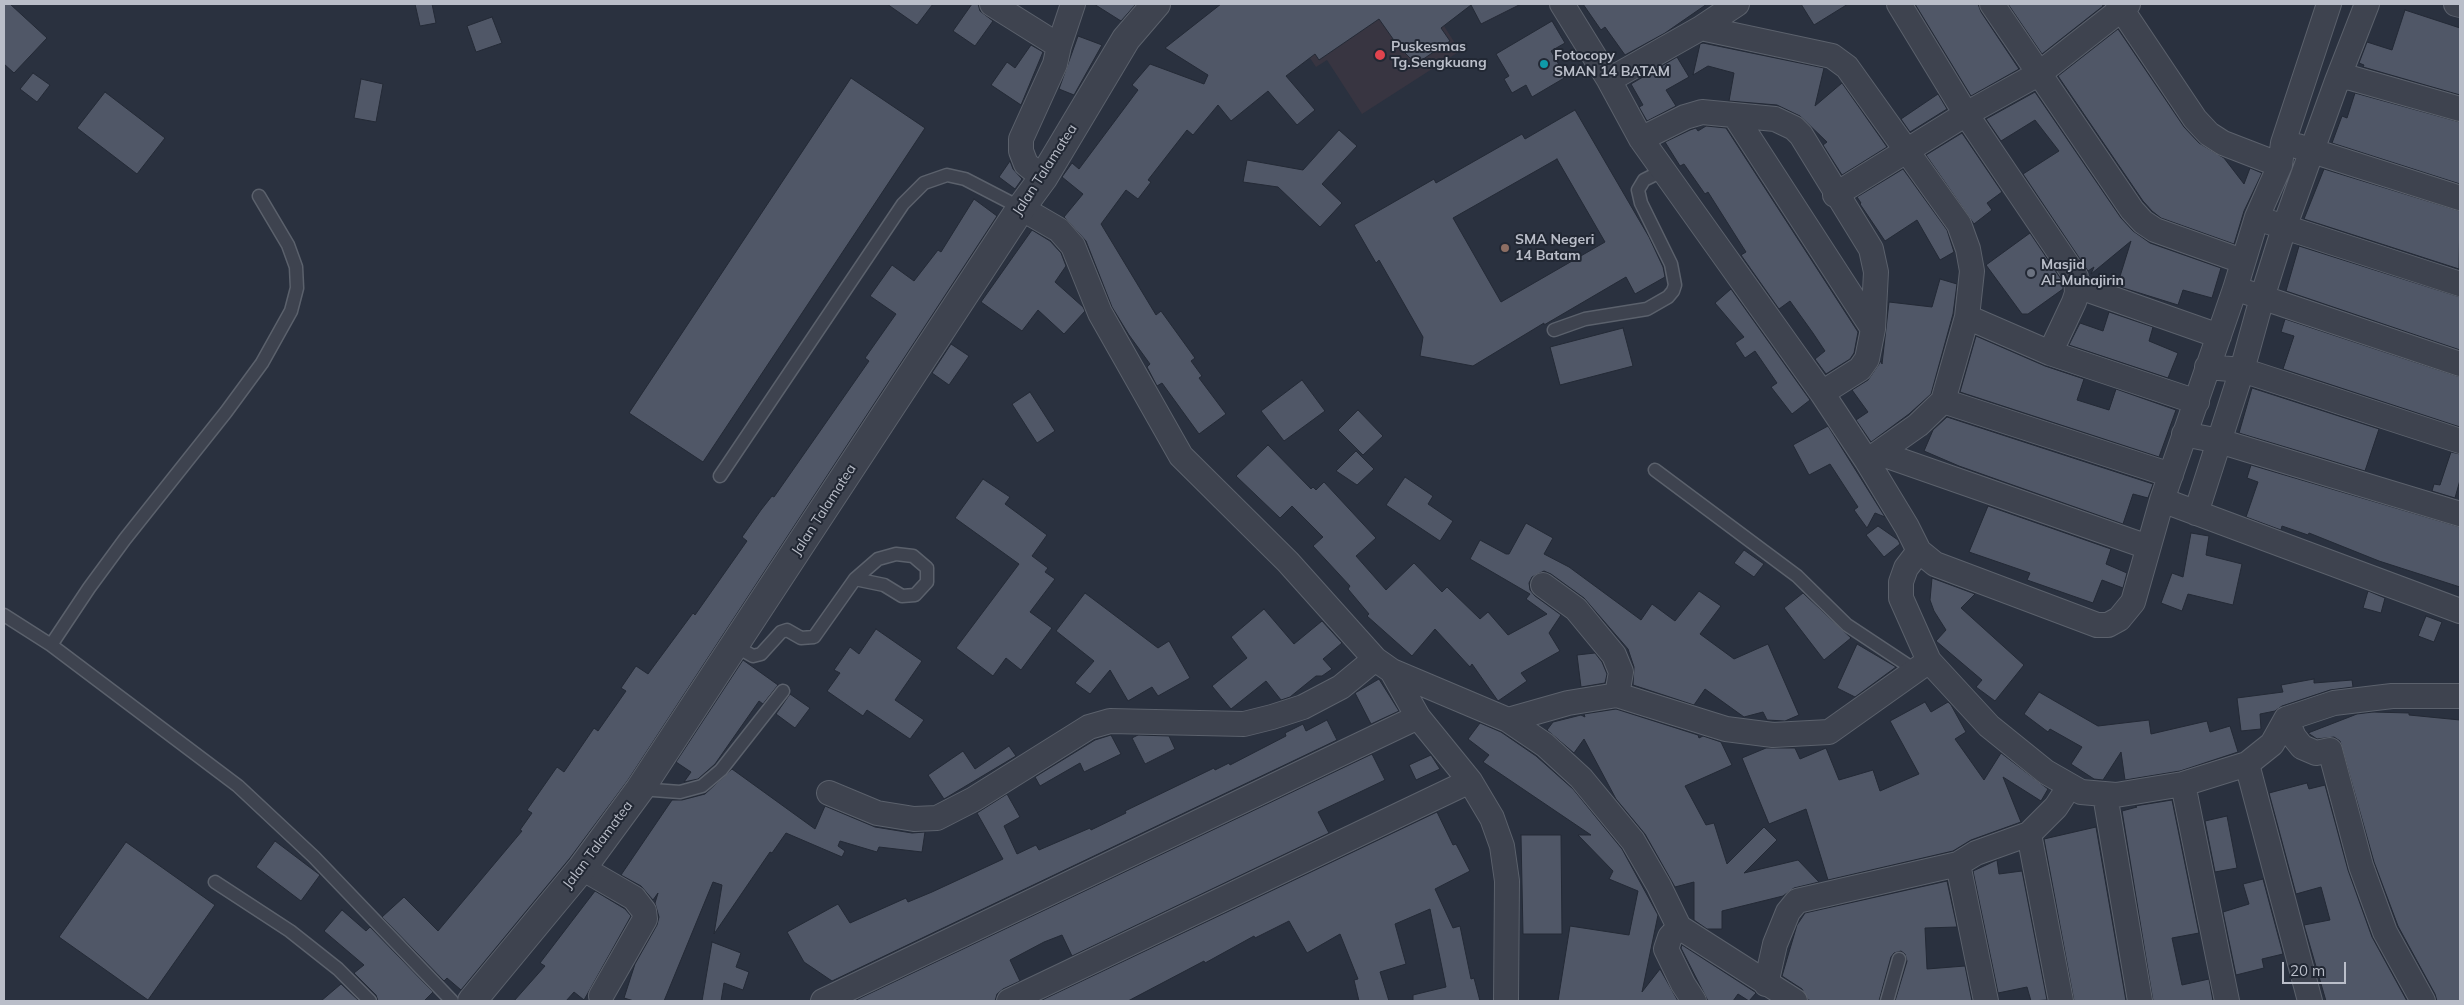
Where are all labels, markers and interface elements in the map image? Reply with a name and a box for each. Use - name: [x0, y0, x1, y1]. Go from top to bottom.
- place label: Puskesmas Tg.Sengkuang: [1391, 39, 1487, 72]
- marker: Puskesmas Tg.Sengkuang: [1373, 48, 1387, 62]
- place label: Fotocopy SMAN 14 BATAM: [1554, 48, 1670, 80]
- marker: Fotocopy SMAN 14 BATAM: [1538, 58, 1550, 70]
- street label: Jalan Talamatea: [1009, 121, 1081, 219]
- place label: SMA Negeri 14 Batam: [1515, 232, 1594, 264]
- marker: SMA Negeri 14 Batam: [1499, 242, 1511, 254]
- place label: Masjid Al-Muhajirin: [2041, 257, 2124, 290]
- marker: Masjid Al-Muhajirin: [2025, 267, 2037, 279]
- street label: Jalan Talamatea: [788, 461, 860, 559]
- street label: Jalan Talamatea: [559, 798, 637, 892]
- scale bar: [2284, 952, 2348, 984]
- text: 20 m: [2290, 961, 2325, 980]

